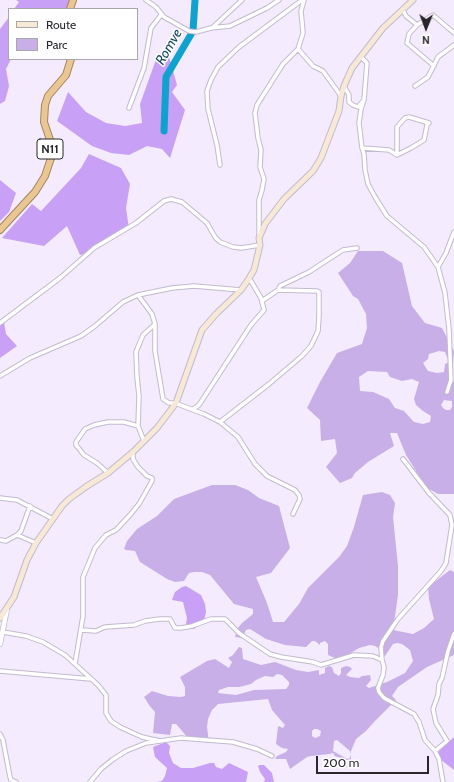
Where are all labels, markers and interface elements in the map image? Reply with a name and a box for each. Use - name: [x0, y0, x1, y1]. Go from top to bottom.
- legend: [8, 8, 138, 60]
- north arrow: [406, 8, 446, 48]
- text: Route: [46, 17, 76, 32]
- water label: Romve: [152, 26, 186, 68]
- text: N: [422, 33, 430, 47]
- text: Parc: [46, 37, 68, 52]
- road number: N11: [37, 139, 63, 159]
- scale bar: [318, 748, 431, 774]
- text: 200 m: [323, 755, 359, 770]

